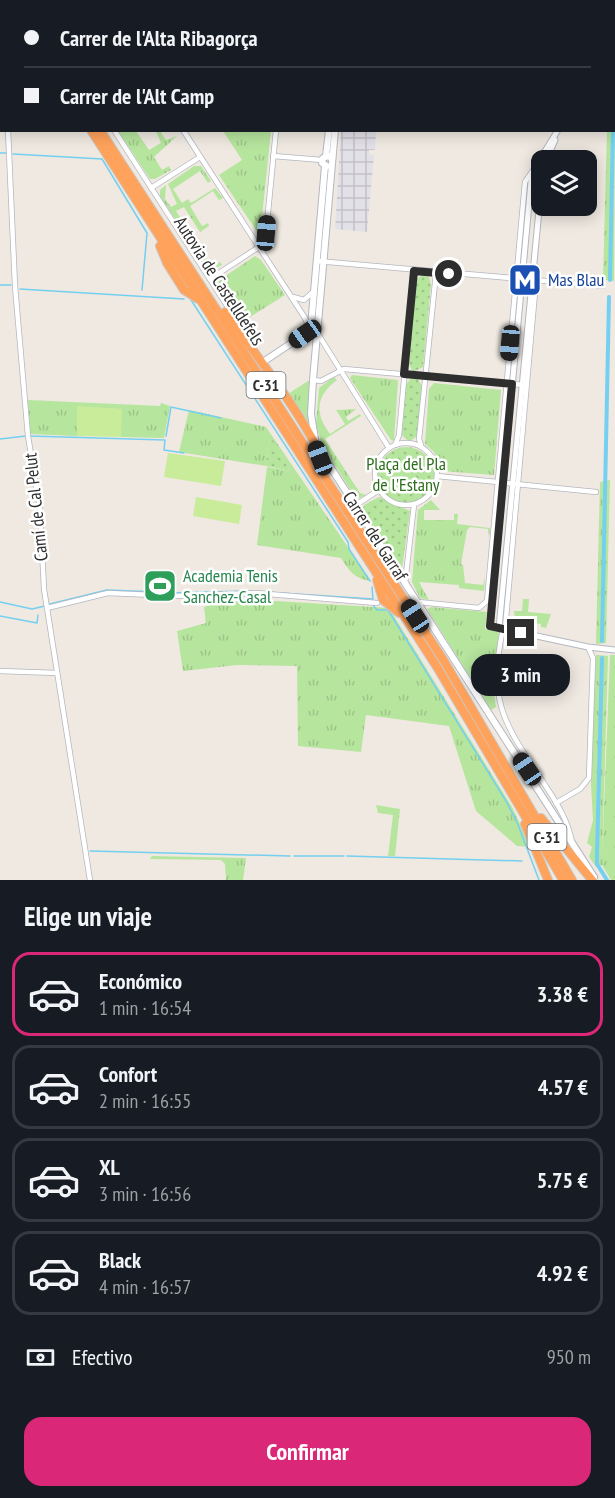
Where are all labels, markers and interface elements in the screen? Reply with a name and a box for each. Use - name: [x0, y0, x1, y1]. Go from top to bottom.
- text: Carrer de l'Alta Ribagorça: [60, 24, 258, 52]
- text: Carrer de l'Alt Camp: [60, 82, 214, 110]
- map controls: [531, 150, 597, 216]
- button: layers: [531, 150, 597, 216]
- street label: Autovia de Castelldefels: [169, 212, 270, 349]
- car: [255, 214, 277, 252]
- route start: [435, 260, 462, 287]
- metro station icon: Mas Blau: [507, 262, 543, 298]
- place label: Mas Blau: [548, 268, 604, 291]
- car: [285, 316, 325, 352]
- car: [499, 324, 521, 362]
- road number: C-31: [246, 372, 286, 398]
- car: [305, 438, 335, 478]
- street label: Camí de Cal Pelut: [18, 452, 53, 562]
- park label: Plaça del Pla de l'Estany: [366, 452, 446, 496]
- street label: Carrer del Garraf: [338, 487, 414, 586]
- place label: Academia Tenis Sanchez-Casal: [183, 564, 278, 608]
- sports icon: Academia Tenis Sanchez-Casal: [142, 568, 178, 604]
- car: [398, 596, 432, 636]
- route end: [507, 619, 534, 646]
- callout: 3 min: [472, 654, 570, 696]
- text: 3 min: [500, 662, 541, 688]
- car: [509, 749, 545, 789]
- road number: C-31: [528, 824, 566, 850]
- text: Elige un viaje: [24, 899, 152, 933]
- icon: car: [27, 967, 81, 1021]
- text: Económico: [99, 967, 182, 995]
- text: 3.38 €: [537, 980, 588, 1008]
- text: 1 min · 16:54: [99, 995, 191, 1021]
- icon: car: [27, 1060, 81, 1114]
- text: Confort: [99, 1060, 157, 1088]
- text: 4.57 €: [538, 1073, 588, 1101]
- text: 2 min · 16:55: [99, 1088, 191, 1114]
- icon: car: [27, 1153, 81, 1207]
- text: XL: [99, 1153, 120, 1181]
- text: 5.75 €: [537, 1166, 588, 1194]
- text: 3 min · 16:56: [99, 1181, 191, 1207]
- icon: car: [27, 1246, 81, 1300]
- text: Black: [99, 1246, 141, 1274]
- text: 4.92 €: [537, 1259, 588, 1287]
- text: 4 min · 16:57: [99, 1274, 191, 1300]
- icon: cash: [24, 1341, 57, 1374]
- text: Efectivo: [72, 1343, 133, 1371]
- text: 950 m: [547, 1344, 591, 1370]
- button: Confirmar: [24, 1417, 591, 1486]

